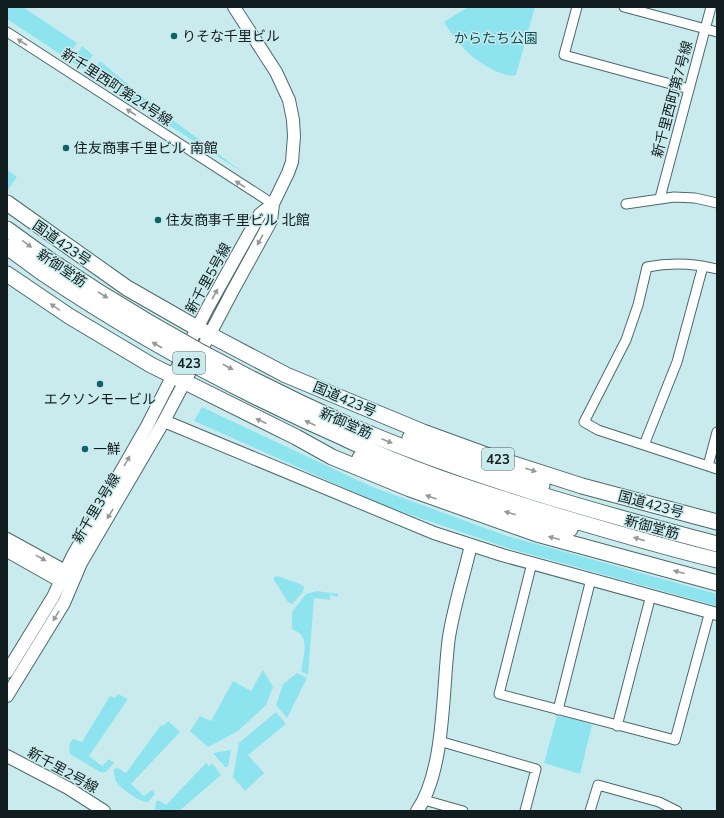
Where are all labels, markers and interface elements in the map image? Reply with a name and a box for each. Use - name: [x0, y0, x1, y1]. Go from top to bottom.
- place label: りそな千里ビル: [182, 27, 280, 45]
- park label: からたち公園: [454, 29, 538, 47]
- marker: りそな千里ビル: [169, 31, 179, 41]
- one-way arrow: [17, 38, 28, 45]
- street label: 新千里西町第7号線: [648, 39, 696, 159]
- street label: 新千里西町第24号線: [58, 44, 176, 130]
- one-way arrow: [125, 109, 137, 116]
- place label: 住友商事千里ビル 南館: [74, 139, 218, 157]
- marker: 住友商事千里ビル 南館: [61, 143, 71, 153]
- one-way arrow: [234, 180, 246, 187]
- place label: 住友商事千里ビル 北館: [166, 211, 310, 229]
- marker: 住友商事千里ビル 北館: [153, 215, 163, 225]
- street label: 国道423号: [29, 216, 95, 270]
- one-way arrow: [257, 234, 264, 246]
- street label: 新千里5号線: [181, 239, 235, 317]
- one-way arrow: [22, 240, 32, 248]
- street label: 新御堂筋: [34, 245, 90, 291]
- one-way arrow: [212, 288, 219, 299]
- one-way arrow: [98, 291, 108, 299]
- one-way arrow: [49, 303, 61, 310]
- one-way arrow: [151, 341, 163, 348]
- road number: 423: [173, 352, 205, 374]
- one-way arrow: [222, 363, 234, 370]
- street label: 国道423号: [311, 378, 379, 420]
- marker: エクソンモービル: [95, 379, 105, 389]
- place label: エクソンモービル: [44, 390, 156, 408]
- street label: 新御堂筋: [317, 403, 375, 443]
- one-way arrow: [255, 418, 267, 424]
- one-way arrow: [304, 420, 316, 426]
- one-way arrow: [382, 438, 393, 444]
- place label: 一鮮: [93, 440, 121, 458]
- marker: 一鮮: [80, 444, 90, 454]
- road number: 423: [482, 448, 514, 470]
- one-way arrow: [123, 455, 130, 467]
- one-way arrow: [526, 467, 538, 473]
- street label: 新千里3号線: [68, 470, 124, 546]
- street label: 国道423号: [616, 487, 686, 521]
- one-way arrow: [424, 493, 436, 499]
- one-way arrow: [106, 508, 113, 520]
- one-way arrow: [504, 510, 516, 516]
- street label: 新御堂筋: [623, 511, 681, 543]
- one-way arrow: [548, 535, 560, 541]
- one-way arrow: [633, 536, 645, 542]
- one-way arrow: [35, 555, 47, 561]
- one-way arrow: [673, 569, 685, 575]
- one-way arrow: [52, 610, 59, 622]
- street label: 新千里2号線: [24, 743, 102, 797]

